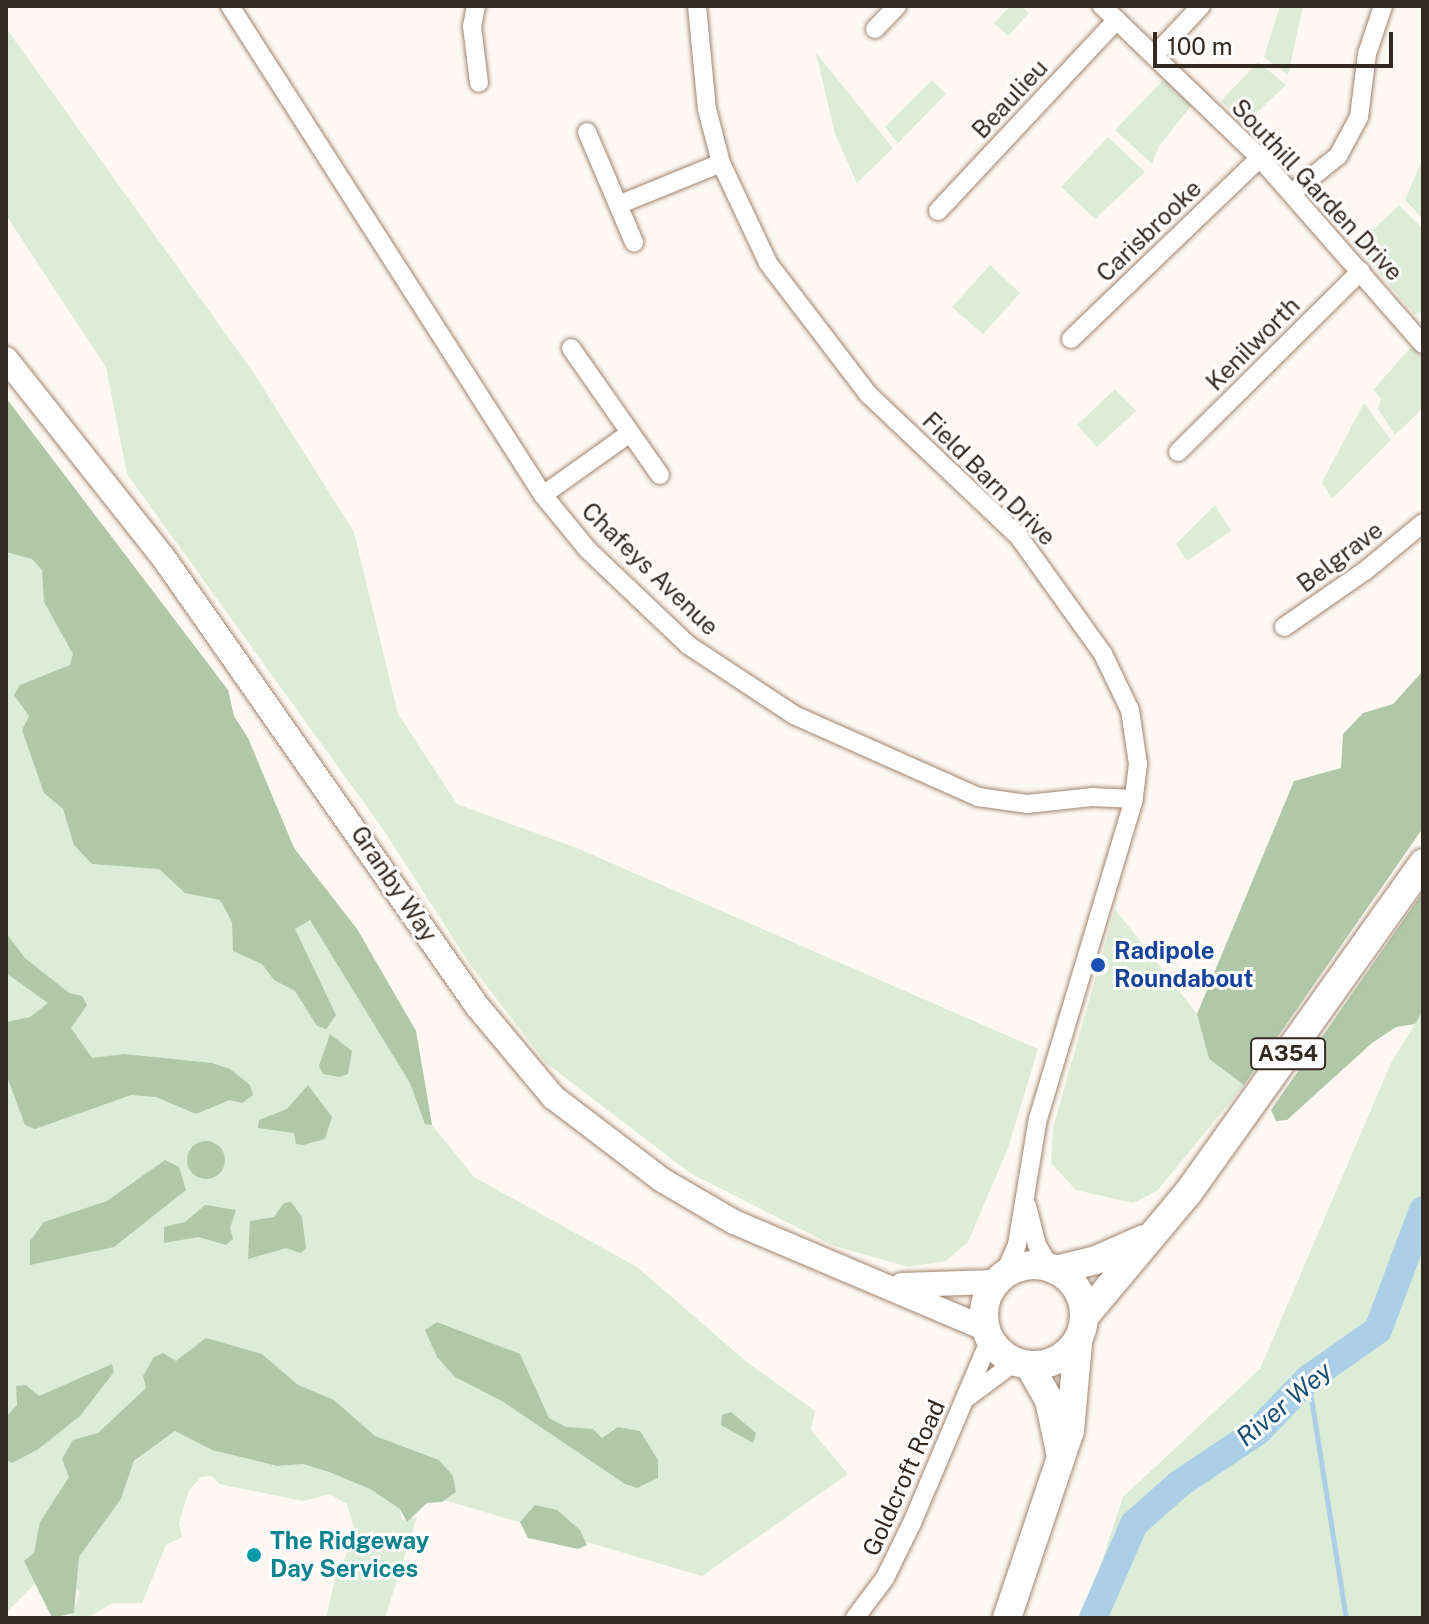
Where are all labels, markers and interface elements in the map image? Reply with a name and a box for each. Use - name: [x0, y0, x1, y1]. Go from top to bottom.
- scale bar: [1157, 16, 1397, 66]
- text: 100 m: [1167, 32, 1233, 60]
- street label: Beaulieu: [966, 54, 1054, 144]
- street label: Southill Garden Drive: [1225, 93, 1409, 287]
- street label: Carisbrooke: [1091, 174, 1207, 288]
- street label: Kenilworth: [1200, 291, 1306, 397]
- street label: Field Barn Drive: [916, 406, 1062, 552]
- street label: Chafeys Avenue: [576, 496, 724, 642]
- street label: Belgrave: [1292, 516, 1388, 598]
- street label: Granby Way: [345, 820, 443, 948]
- place label: Radipole Roundabout: [1114, 937, 1253, 993]
- marker: Radipole Roundabout: [1089, 956, 1107, 974]
- road number: A354: [1250, 1036, 1326, 1072]
- water label: River Wey: [1230, 1355, 1338, 1453]
- street label: Goldcroft Road: [857, 1395, 951, 1561]
- place label: The Ridgeway Day Services: [270, 1527, 429, 1583]
- marker: The Ridgeway Day Services: [245, 1546, 263, 1564]

